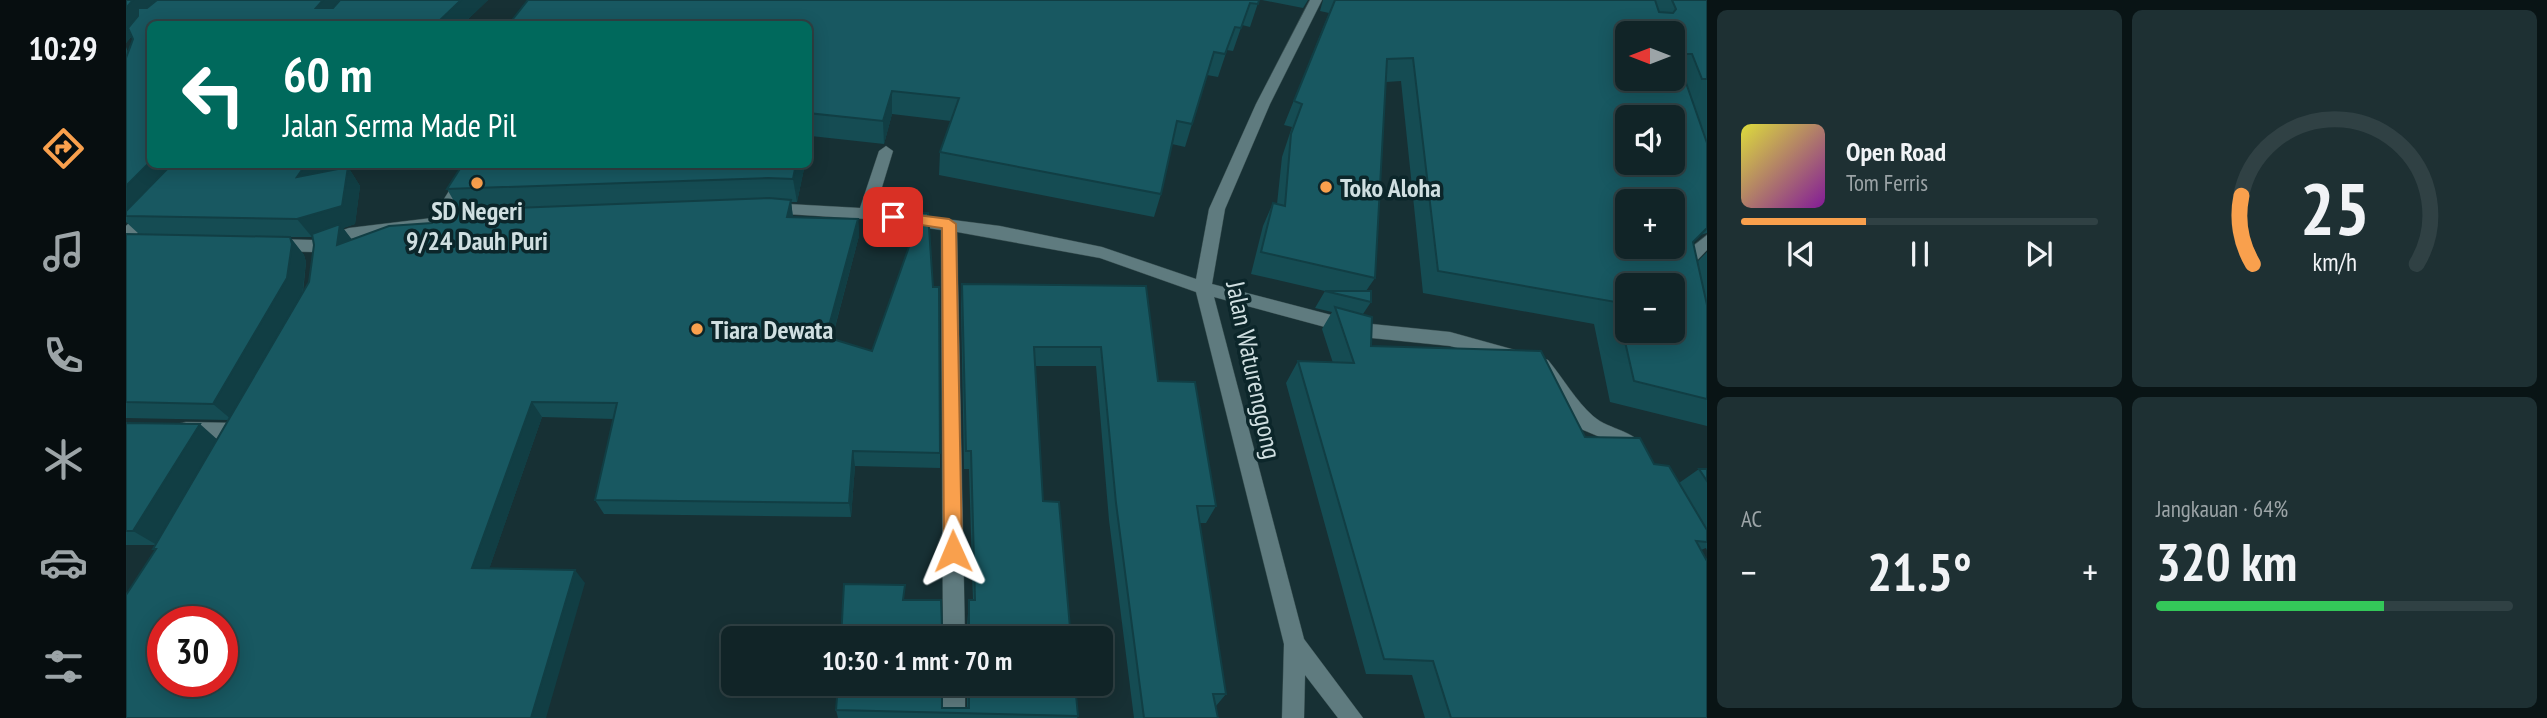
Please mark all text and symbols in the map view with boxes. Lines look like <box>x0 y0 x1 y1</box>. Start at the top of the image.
north arrow <box>1615 21 1685 91</box>
map controls <box>1615 21 1685 343</box>
text: 10:29 <box>28 27 98 69</box>
text: 60 m <box>283 42 372 106</box>
icon: left <box>168 49 259 140</box>
text: Jalan Serma Made Pil <box>283 104 517 146</box>
button: sound <box>1615 105 1685 175</box>
icon: directions <box>39 124 88 173</box>
text: Open Road <box>1846 135 1946 168</box>
text: 25 <box>2300 161 2369 255</box>
text: Tom Ferris <box>1846 168 1928 197</box>
place label: Toko Aloha <box>1340 171 1441 204</box>
marker: SD Negeri 9/24 Dauh Puri <box>469 175 485 191</box>
marker: Toko Aloha <box>1318 179 1334 195</box>
pin <box>863 187 923 247</box>
button: + <box>1615 189 1685 259</box>
place label: SD Negeri 9/24 Dauh Puri <box>406 194 548 257</box>
icon: arrive <box>874 198 912 236</box>
icon: music <box>39 227 88 276</box>
icon: previous <box>1782 235 1820 273</box>
icon: pause <box>1901 235 1939 273</box>
icon: next <box>2020 235 2058 273</box>
text: km/h <box>2312 246 2357 278</box>
button: − <box>1615 273 1685 343</box>
street label: Jalan Waturenggong <box>1219 277 1289 462</box>
place label: Tiara Dewata <box>711 313 833 346</box>
marker: Tiara Dewata <box>689 321 705 337</box>
icon: phone <box>39 331 88 380</box>
icon: climate <box>39 435 88 484</box>
text: Jangkauan · 64% <box>2156 494 2288 523</box>
text: AC <box>1741 504 1762 533</box>
position arrow <box>916 514 990 588</box>
text: 320 km <box>2156 528 2297 595</box>
icon: car <box>39 538 88 587</box>
text: 21.5° <box>1867 538 1972 605</box>
text: − <box>1741 547 1757 596</box>
text: + <box>2082 547 2098 596</box>
speed limit sign: 30 <box>147 606 238 697</box>
icon: filters <box>39 642 88 691</box>
text: 10:30 · 1 mnt · 70 m <box>822 644 1012 677</box>

